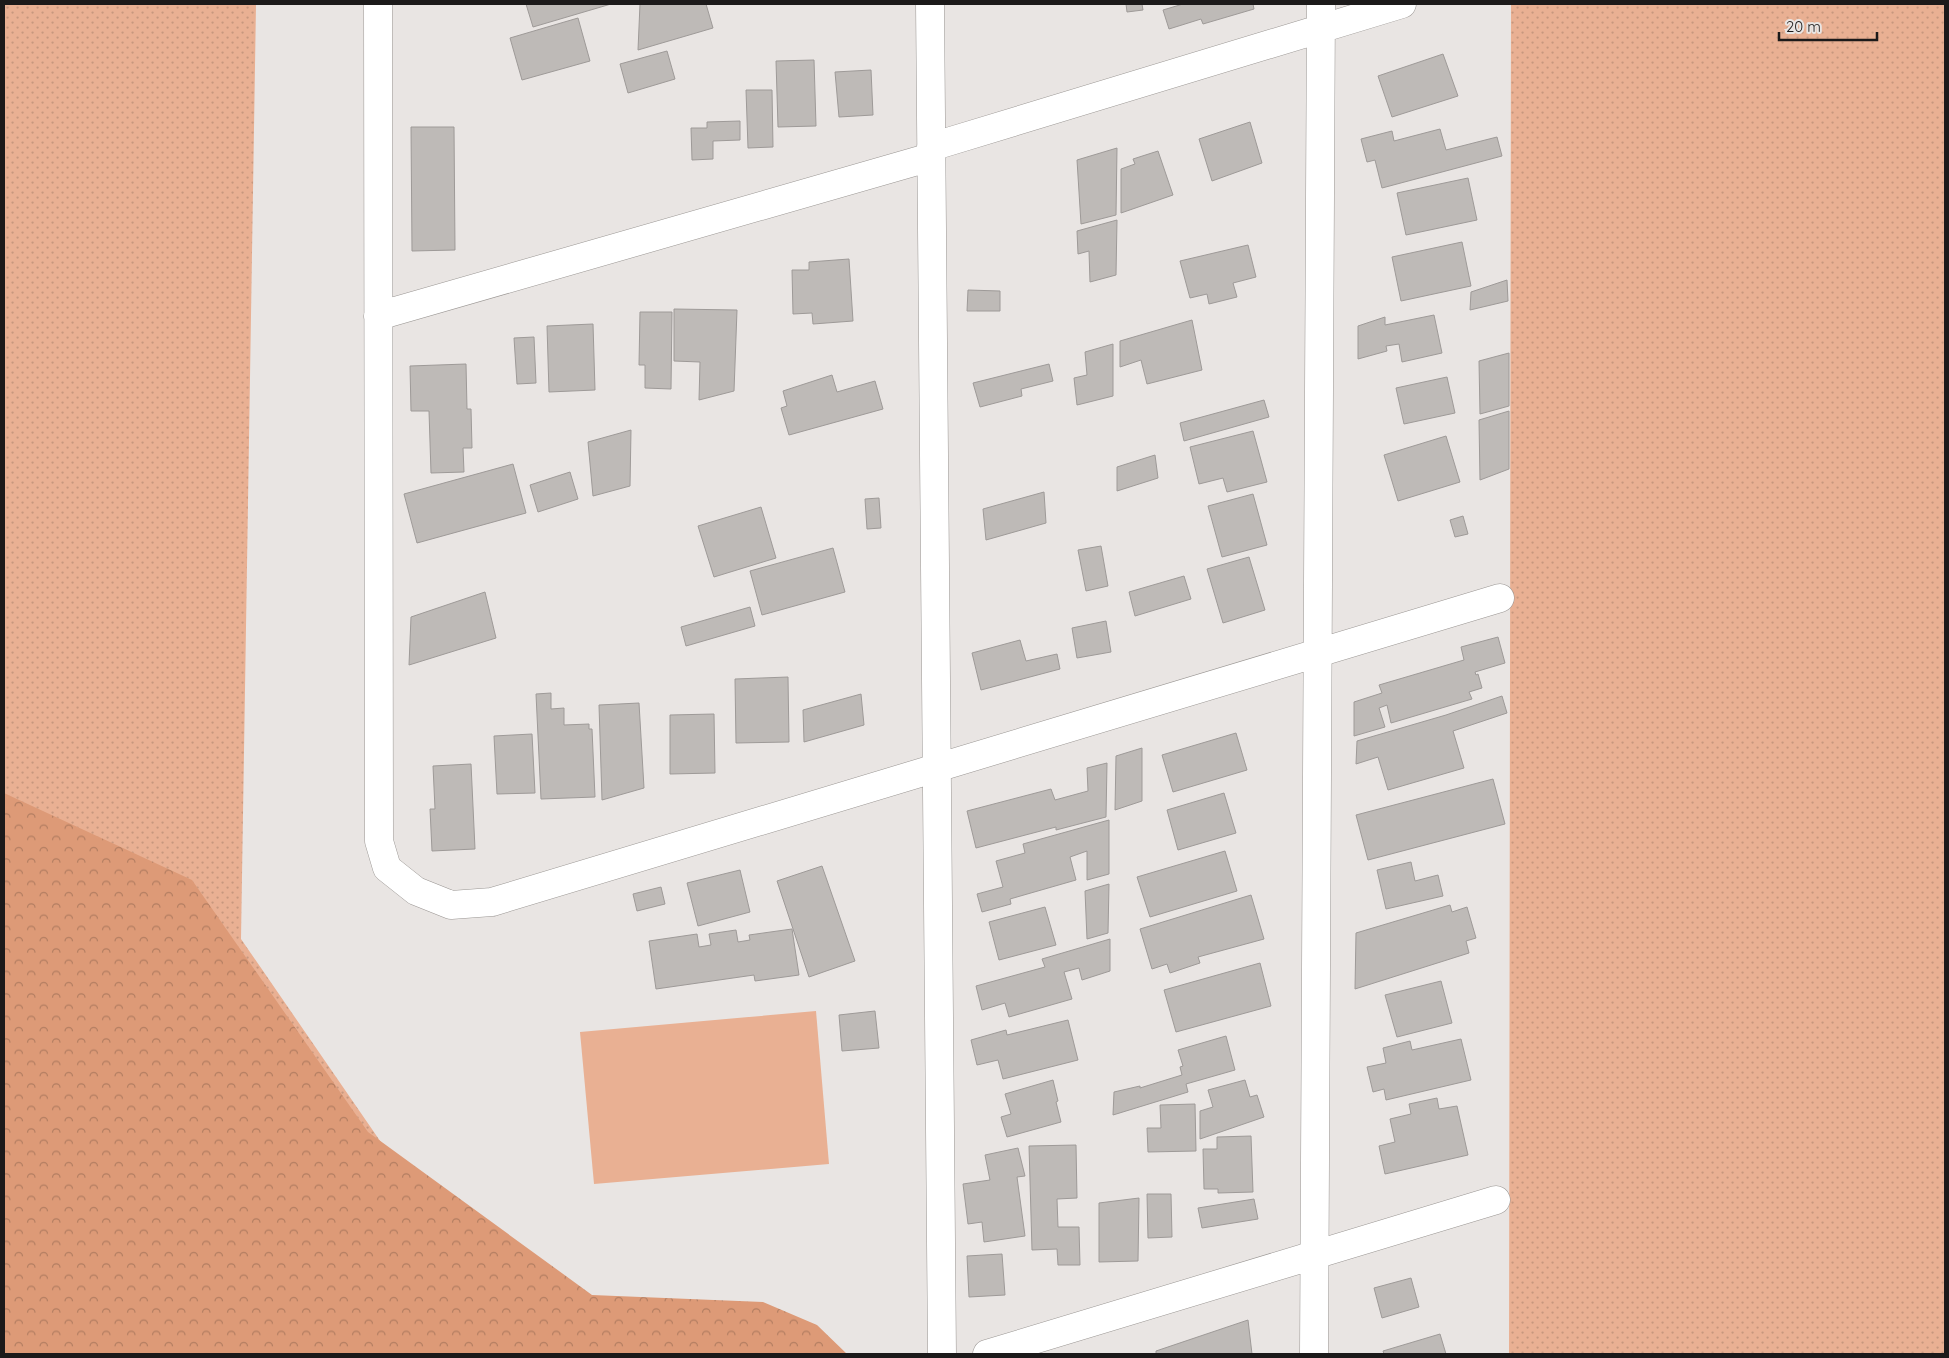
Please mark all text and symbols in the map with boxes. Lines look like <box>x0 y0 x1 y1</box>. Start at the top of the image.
scale bar <box>1779 10 1876 42</box>
text: 20 m <box>1786 17 1821 36</box>

